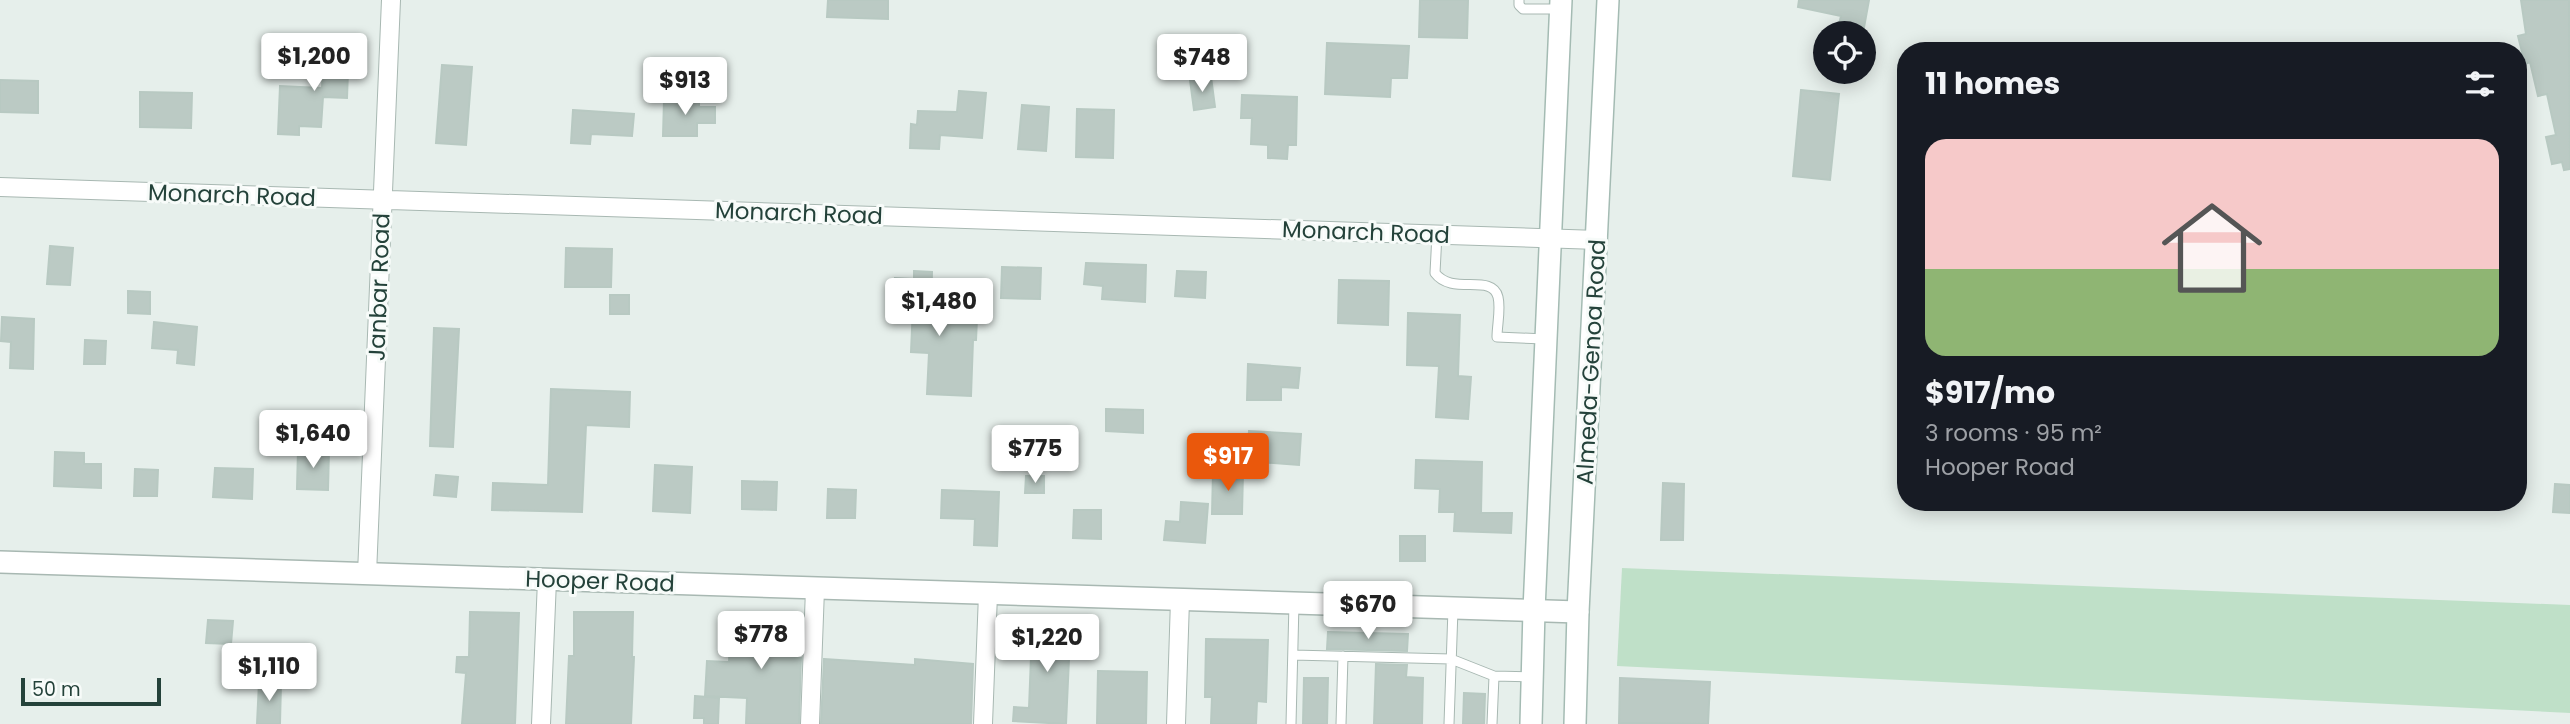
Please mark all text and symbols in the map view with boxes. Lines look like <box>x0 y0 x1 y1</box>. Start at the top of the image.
map controls <box>1813 21 1876 84</box>
button: locate <box>1813 21 1876 84</box>
pin: $1,200 <box>257 34 371 93</box>
pin: $748 <box>1161 34 1243 94</box>
text: $1,200 <box>277 40 351 72</box>
text: $748 <box>1173 41 1231 73</box>
pin: $913 <box>644 58 726 117</box>
text: 11 homes <box>1925 62 2060 105</box>
text: $913 <box>659 64 711 96</box>
icon: filters <box>2461 65 2499 103</box>
street label: Monarch Road <box>147 176 317 214</box>
icon: home <box>2149 185 2275 311</box>
street label: Monarch Road <box>714 194 884 232</box>
street label: Janbar Road <box>360 212 398 362</box>
street label: Monarch Road <box>1281 213 1451 251</box>
street label: Almeda-Genoa Road <box>1569 238 1613 486</box>
pin: $1,480 <box>882 278 996 338</box>
text: $1,480 <box>901 285 977 317</box>
text: $917/mo <box>1925 371 2055 414</box>
pin: $1,640 <box>256 410 370 470</box>
text: $1,640 <box>275 417 351 449</box>
text: 3 rooms · 95 m² <box>1925 417 2102 449</box>
pin: $775 <box>994 426 1076 485</box>
text: $775 <box>1008 432 1062 464</box>
pin: $917 <box>1187 434 1269 493</box>
text: $917 <box>1203 440 1253 472</box>
text: Hooper Road <box>1925 451 2075 483</box>
street label: Hooper Road <box>525 562 675 600</box>
pin: $670 <box>1327 582 1409 641</box>
text: $670 <box>1339 588 1397 620</box>
pin: $778 <box>720 612 802 671</box>
pin: $1,220 <box>990 614 1104 674</box>
text: $778 <box>734 618 788 650</box>
text: $1,220 <box>1011 621 1083 653</box>
pin: $1,110 <box>212 644 326 703</box>
text: $1,110 <box>238 650 300 682</box>
scale bar <box>21 675 161 707</box>
text: 50 m <box>32 676 81 703</box>

